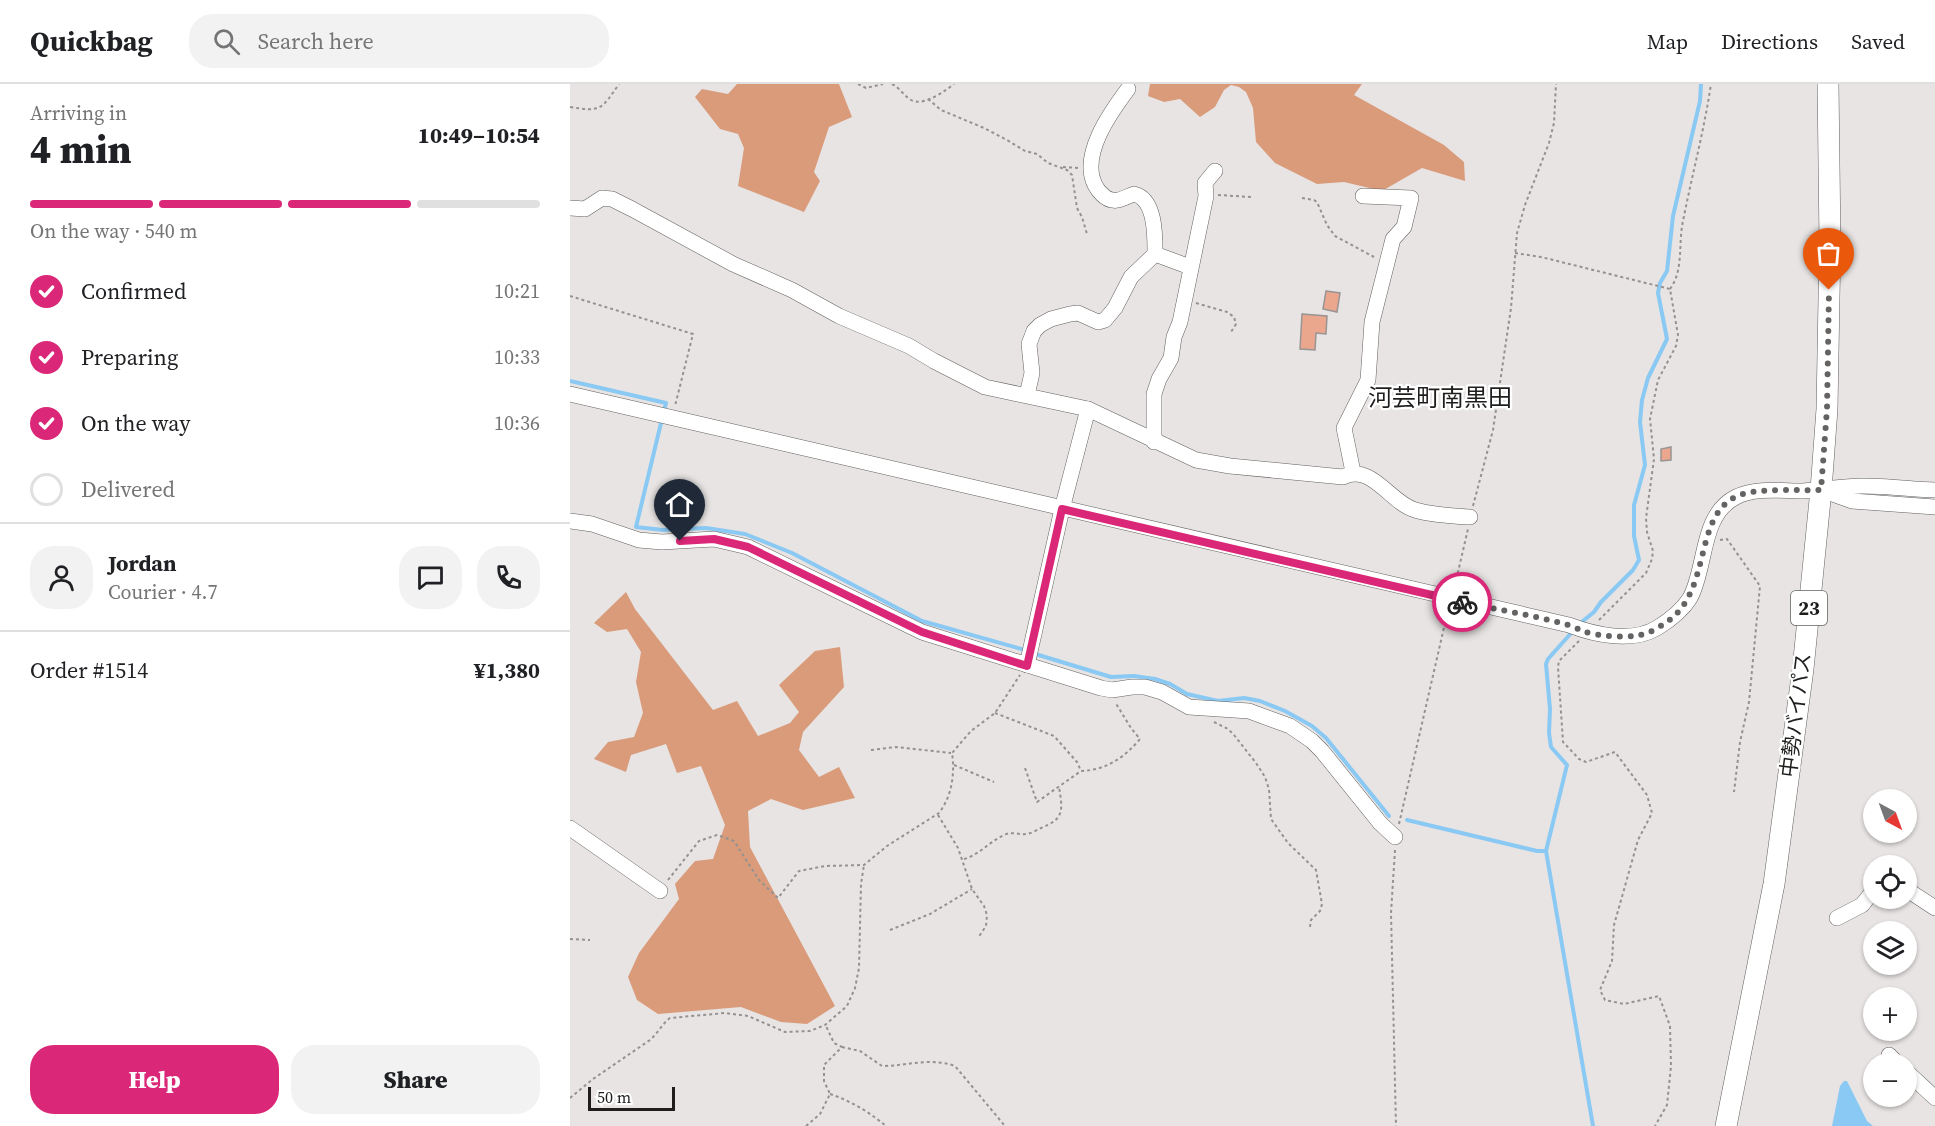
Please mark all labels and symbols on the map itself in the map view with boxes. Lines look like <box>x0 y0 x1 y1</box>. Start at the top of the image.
pin <box>1803 228 1854 290</box>
district label: 河芸町南黒田 <box>1368 381 1512 414</box>
pin <box>654 479 705 541</box>
courier <box>1432 572 1492 632</box>
road number: 23 <box>1791 591 1827 625</box>
street label: 中勢バイパス <box>1773 651 1818 779</box>
north arrow <box>1863 789 1917 843</box>
scale bar <box>588 1084 675 1112</box>

